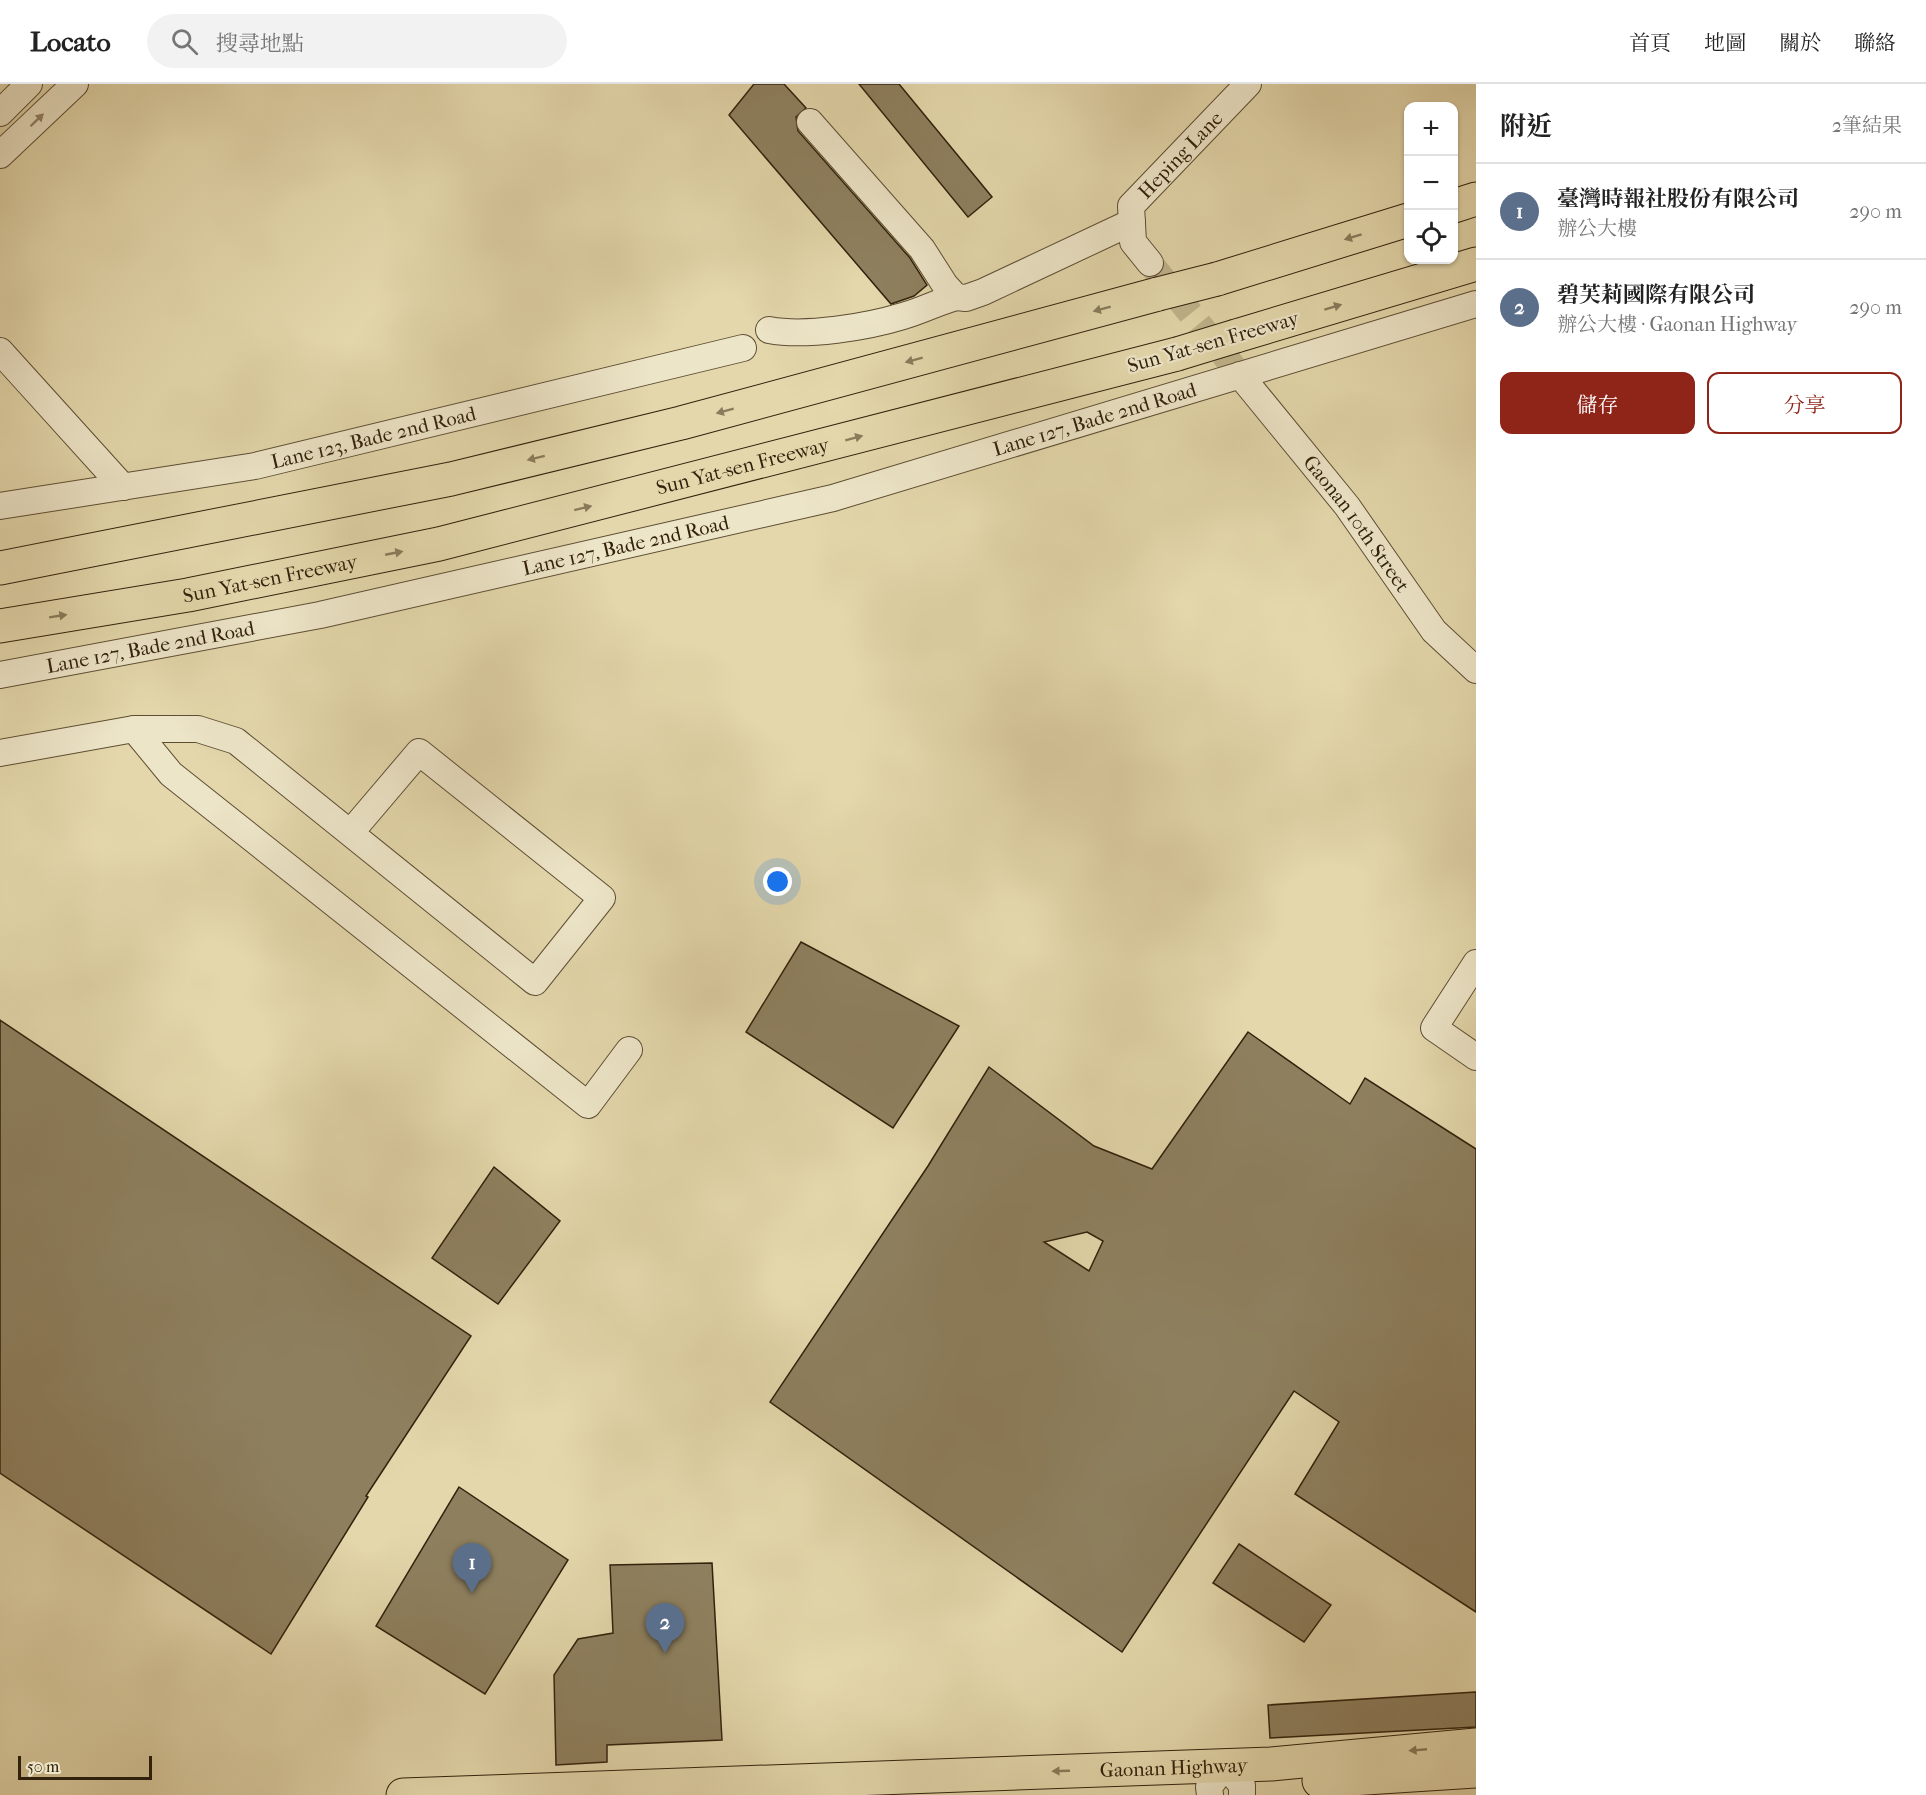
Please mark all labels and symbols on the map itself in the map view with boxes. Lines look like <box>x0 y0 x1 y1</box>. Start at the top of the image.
street label: Heping Lane <box>1133 107 1227 203</box>
one-way arrow <box>30 113 44 127</box>
one-way arrow <box>1344 233 1362 242</box>
one-way arrow <box>1324 302 1342 311</box>
one-way arrow <box>1093 305 1111 315</box>
street label: Sun Yat-sen Freeway <box>1125 306 1303 377</box>
one-way arrow <box>904 356 922 365</box>
street label: Lane 127, Bade 2nd Road <box>990 377 1200 461</box>
street label: Lane 123, Bade 2nd Road <box>269 401 479 473</box>
one-way arrow <box>716 406 734 416</box>
street label: Sun Yat-sen Freeway <box>654 432 832 499</box>
one-way arrow <box>845 433 863 443</box>
street label: Gaonan 10th Street <box>1299 451 1415 596</box>
one-way arrow <box>527 454 545 464</box>
one-way arrow <box>574 503 593 513</box>
street label: Lane 127, Bade 2nd Road <box>520 510 732 580</box>
one-way arrow <box>385 548 403 558</box>
street label: Sun Yat-sen Freeway <box>181 549 360 607</box>
one-way arrow <box>48 611 67 620</box>
street label: Lane 127, Bade 2nd Road <box>44 616 257 678</box>
your location <box>763 867 792 896</box>
pin: 1 <box>452 1544 492 1593</box>
pin: 2 <box>646 1604 684 1653</box>
one-way arrow <box>1408 1745 1427 1755</box>
scale bar <box>18 1753 152 1780</box>
street label: Gaonan Highway <box>1099 1753 1249 1782</box>
one-way arrow <box>1052 1766 1071 1776</box>

